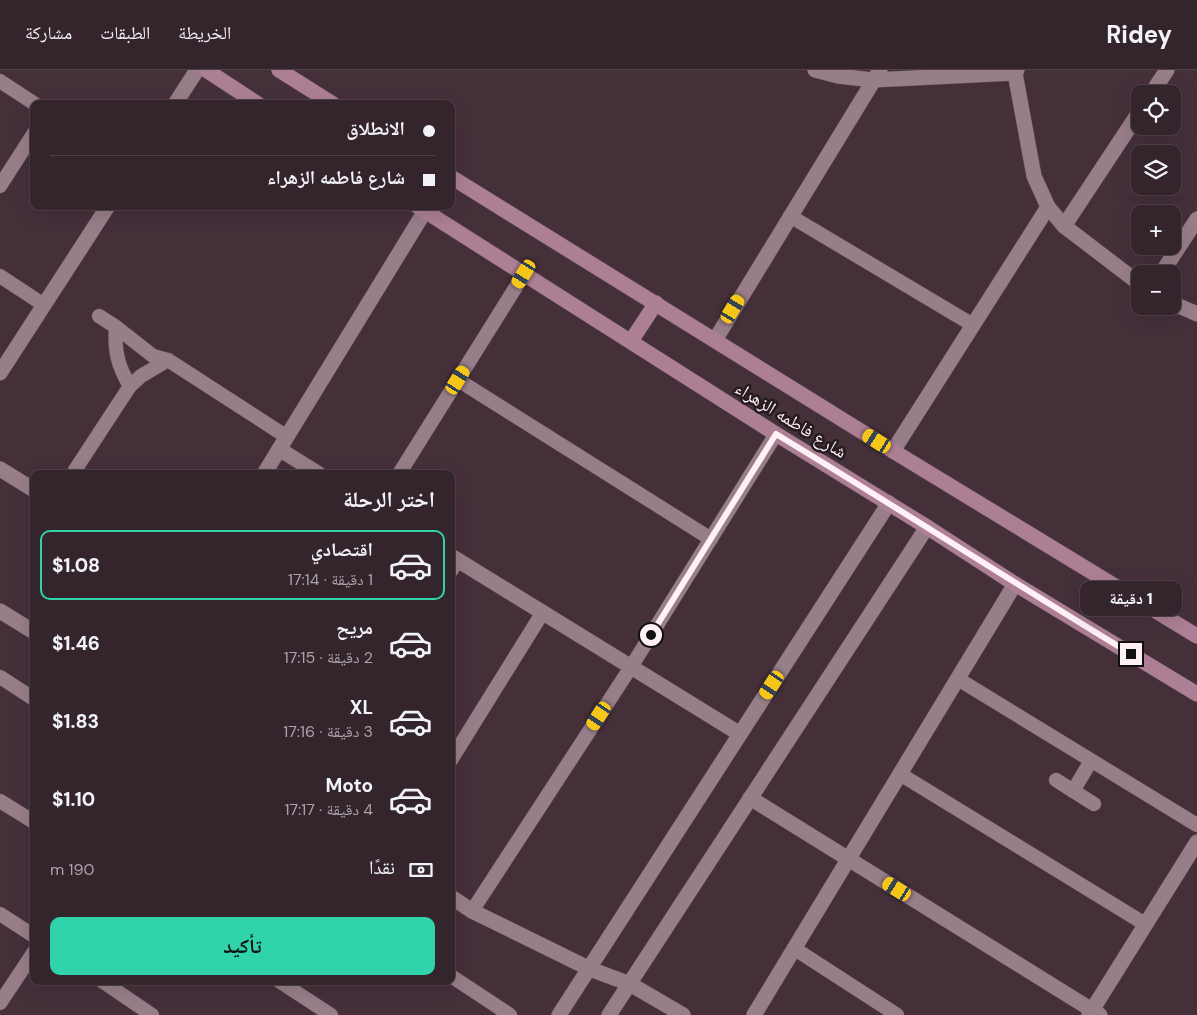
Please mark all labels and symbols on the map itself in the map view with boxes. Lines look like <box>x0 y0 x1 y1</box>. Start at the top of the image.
car <box>509 257 538 291</box>
car <box>718 292 747 326</box>
car <box>443 363 472 397</box>
street label: شارع فاطمه الزهراء <box>731 376 851 464</box>
car <box>860 427 893 455</box>
callout: 1 دقيقة <box>1080 582 1182 616</box>
route start <box>640 624 662 646</box>
route end <box>1120 643 1142 665</box>
car <box>757 668 786 702</box>
car <box>584 699 613 733</box>
car <box>880 875 913 903</box>

